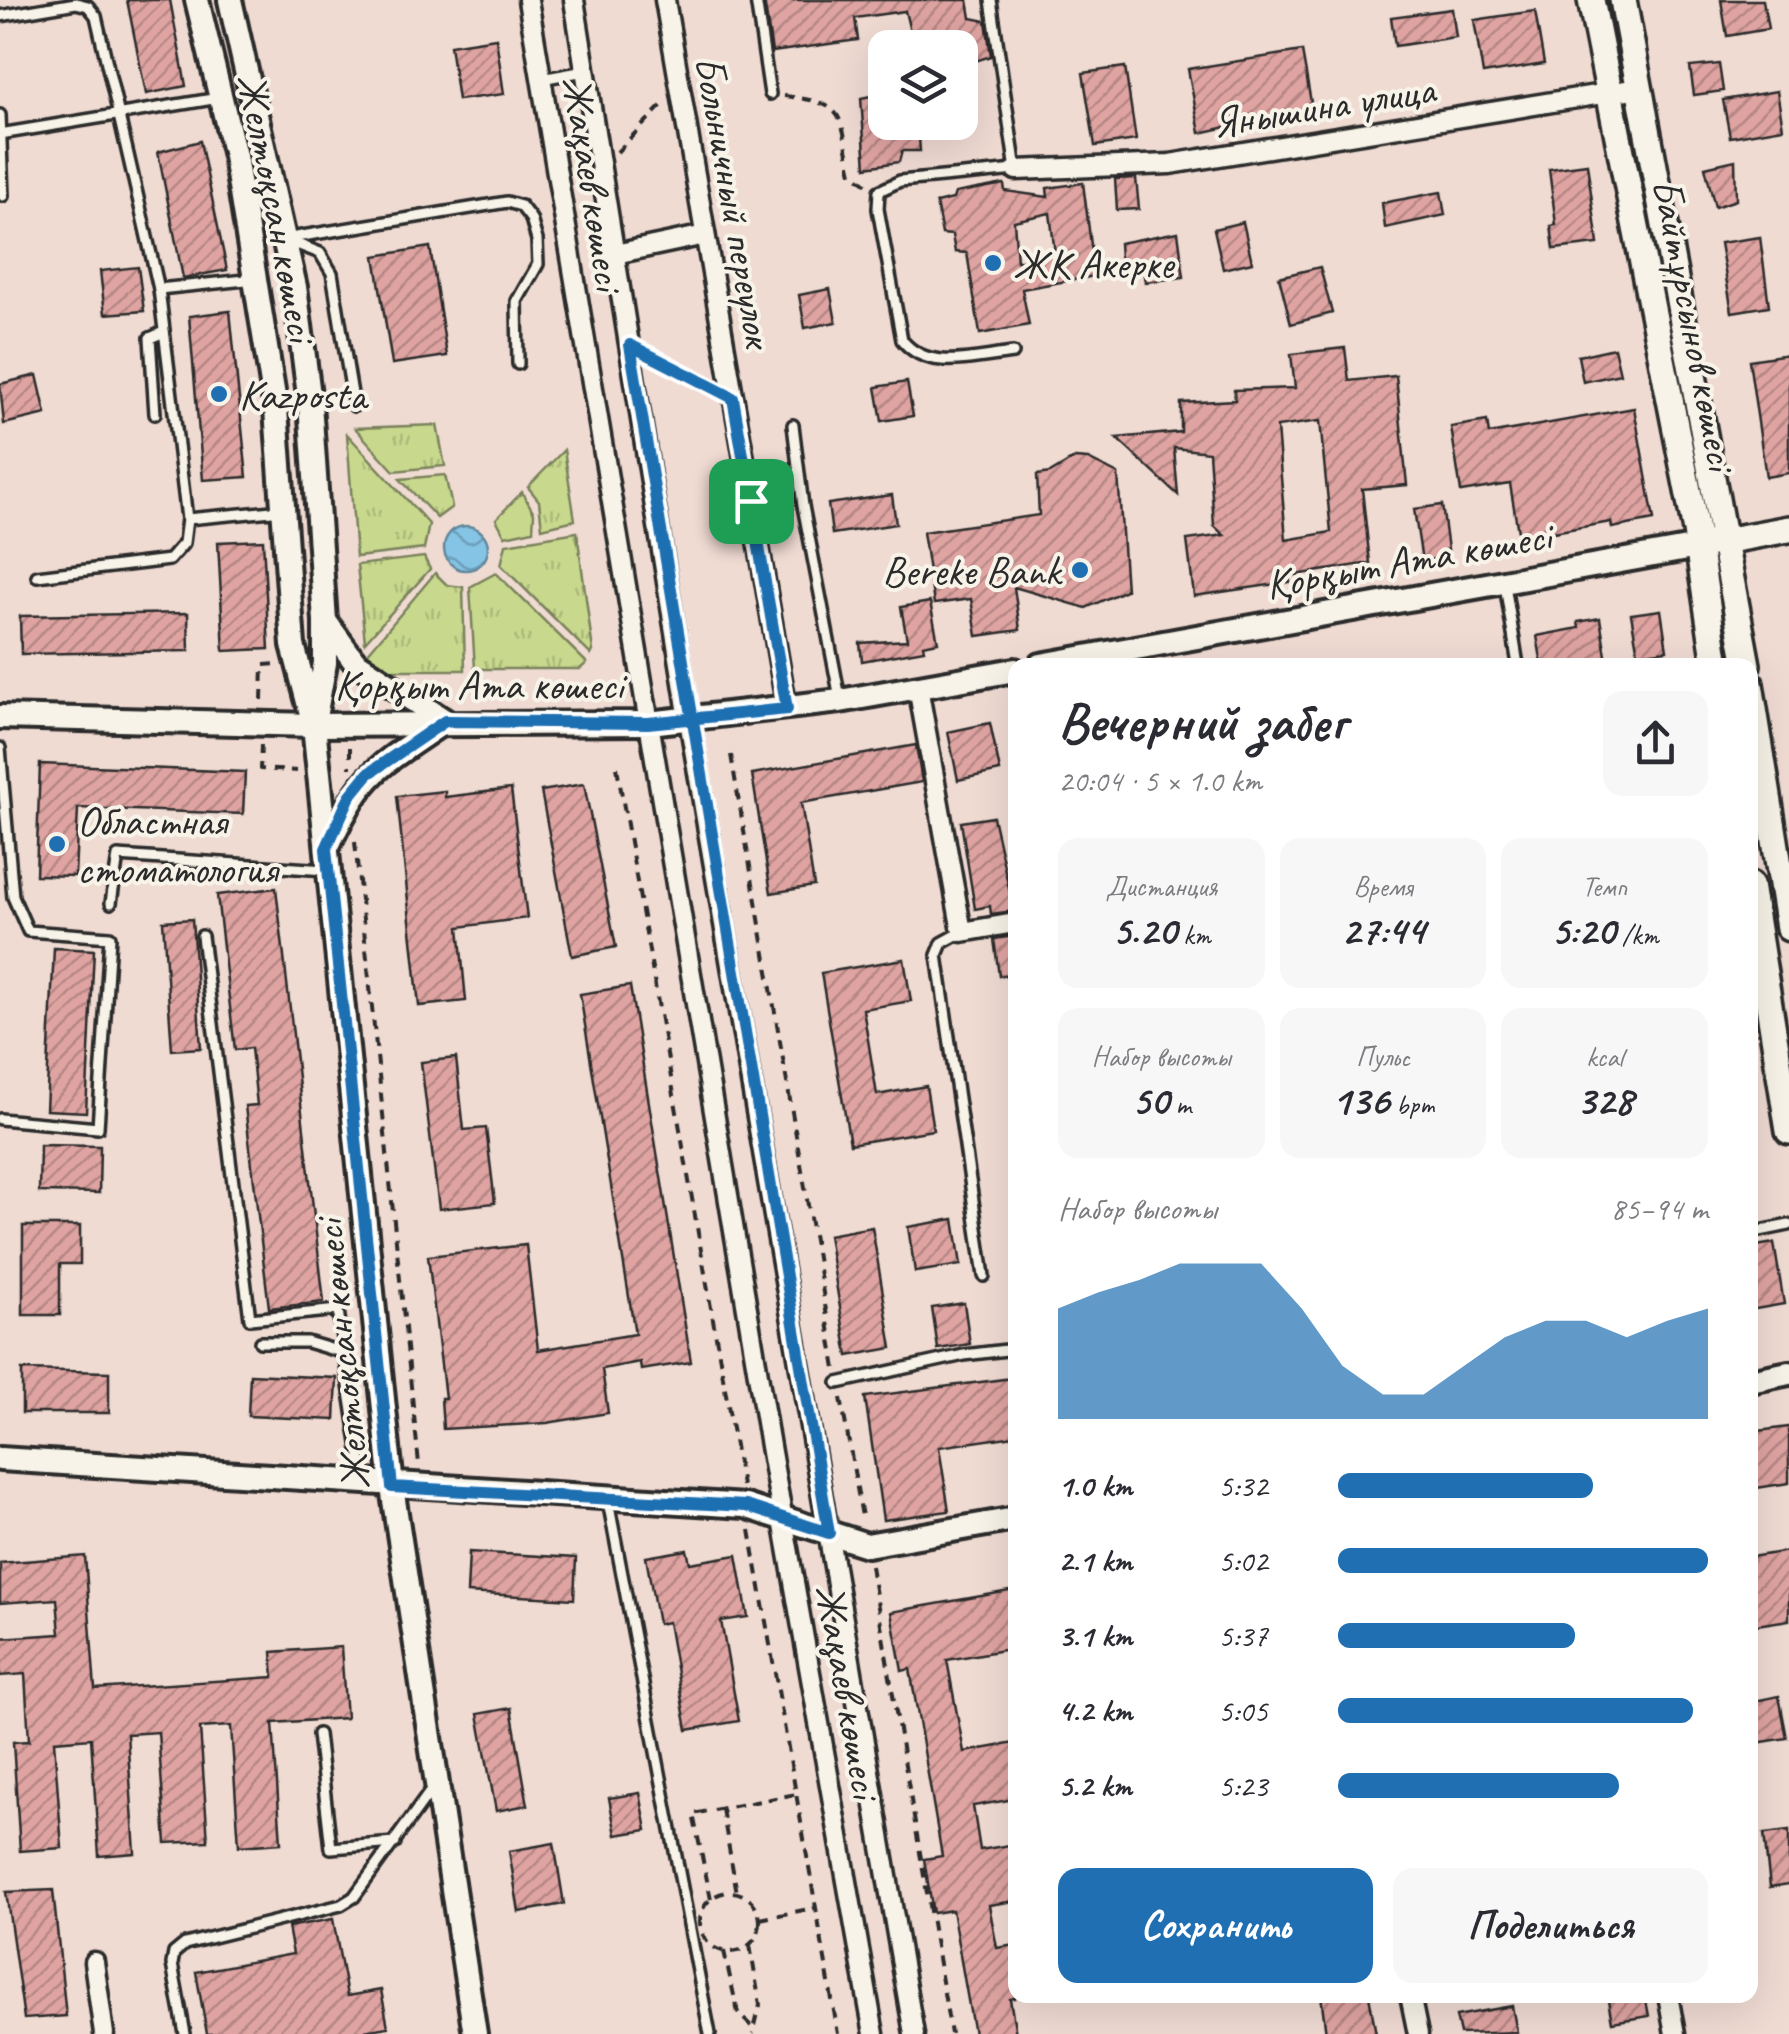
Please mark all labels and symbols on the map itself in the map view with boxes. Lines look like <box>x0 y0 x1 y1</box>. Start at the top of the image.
street label: Больничный переулок <box>682 52 786 354</box>
street label: Янышина улица <box>1208 62 1441 150</box>
street label: Желтоқсан көшесі <box>225 69 329 351</box>
street label: Жақаев көшесі <box>549 73 636 299</box>
street label: Байтұрсынов көшесі <box>1639 174 1749 480</box>
place label: ЖК Акерке <box>1013 238 1176 291</box>
marker: ЖК Акерке <box>982 252 1004 274</box>
place label: Kazposta <box>239 369 370 422</box>
marker: Kazposta <box>208 383 230 405</box>
pin <box>709 459 794 544</box>
street label: Қорқыт Ата көшесі <box>1262 508 1560 612</box>
place label: Bereke Bank <box>882 545 1064 598</box>
marker: Bereke Bank <box>1069 559 1091 581</box>
street label: Қорқыт Ата көшесі <box>335 659 628 712</box>
place label: Областная стоматология <box>77 795 280 896</box>
marker: Областная стоматология <box>46 833 68 855</box>
street label: Желтоқсан көшесі <box>301 1212 383 1493</box>
street label: Жақаев көшесі <box>803 1580 893 1807</box>

